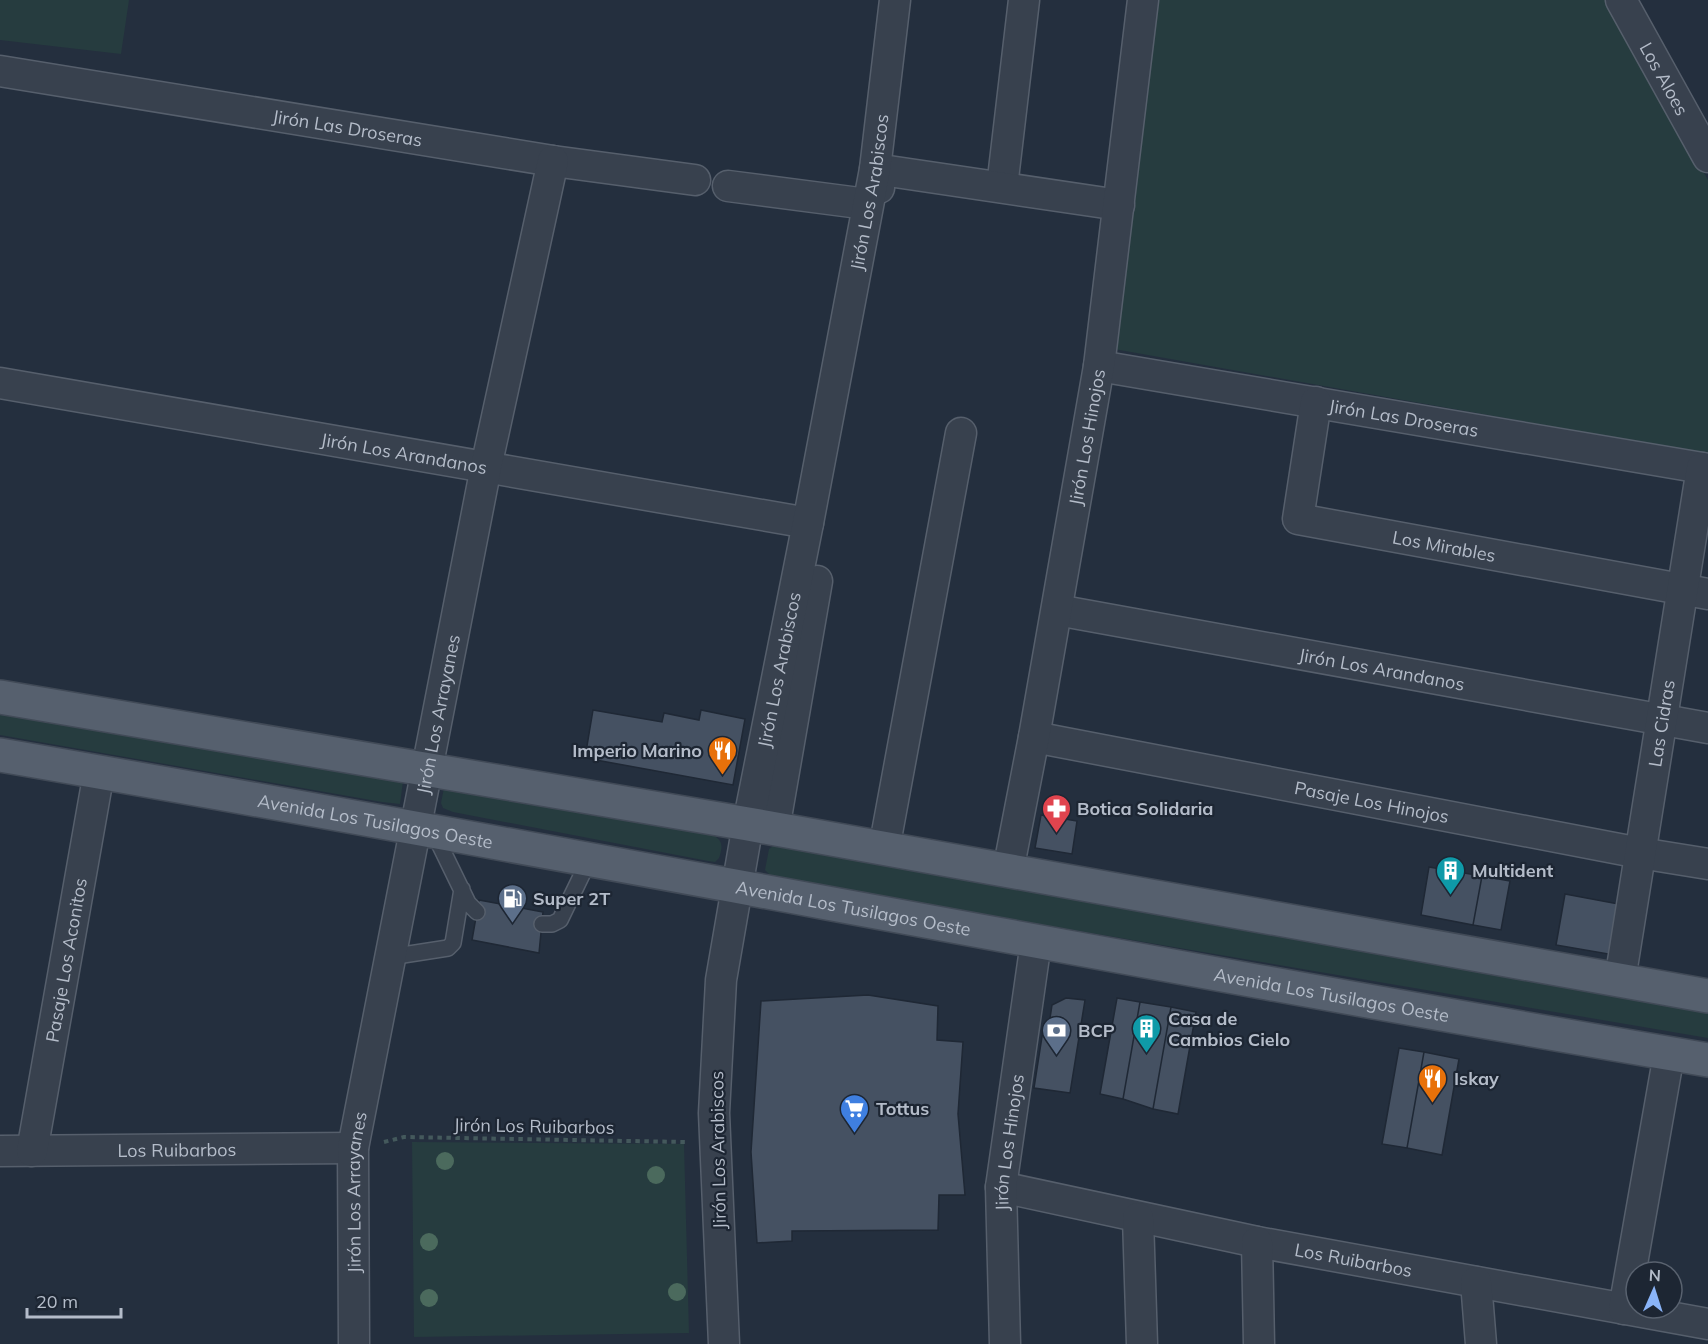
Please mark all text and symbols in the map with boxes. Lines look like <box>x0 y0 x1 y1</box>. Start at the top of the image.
street label: Los Aloes <box>1635 38 1694 119</box>
street label: Jirón Las Droseras <box>271 104 424 151</box>
street label: Jirón Los Arabiscos <box>845 113 893 272</box>
street label: Jirón Los Hinojos <box>1063 367 1110 507</box>
street label: Jirón Las Droseras <box>1327 394 1480 442</box>
street label: Jirón Los Arandanos <box>319 427 489 479</box>
street label: Los Mirables <box>1391 525 1498 566</box>
street label: Jirón Los Arabiscos <box>752 590 806 750</box>
street label: Jirón Los Arrayanes <box>411 632 465 796</box>
street label: Jirón Los Arandanos <box>1297 643 1467 695</box>
street label: Las Cidras <box>1643 678 1679 768</box>
restaurant icon: Imperio Marino <box>707 734 739 776</box>
place label: Imperio Marino <box>572 739 702 762</box>
street label: Pasaje Los Hinojos <box>1293 776 1451 828</box>
street label: Avenida Los Tusilagos Oeste <box>256 788 495 853</box>
pharmacy icon: Botica Solidaria <box>1040 792 1072 834</box>
place label: Botica Solidaria <box>1077 797 1214 820</box>
building icon: Multident <box>1435 854 1467 896</box>
place label: Multident <box>1472 859 1553 882</box>
street label: Avenida Los Tusilagos Oeste <box>734 875 973 941</box>
street label: Pasaje Los Aconitos <box>40 876 92 1044</box>
fuel station icon: Super 2T <box>496 882 528 924</box>
place label: Super 2T <box>533 887 610 910</box>
street label: Avenida Los Tusilagos Oeste <box>1212 962 1451 1027</box>
place label: Casa de Cambios Cielo <box>1168 1007 1290 1051</box>
building icon: Casa de Cambios Cielo <box>1131 1012 1163 1054</box>
bank icon: BCP <box>1041 1014 1073 1056</box>
place label: BCP <box>1078 1019 1115 1042</box>
restaurant icon: Iskay <box>1417 1062 1449 1104</box>
place label: Iskay <box>1454 1067 1499 1090</box>
street label: Jirón Los Arabiscos <box>705 1071 731 1229</box>
street label: Jirón Los Hinojos <box>989 1072 1029 1211</box>
supermarket icon: Tottus <box>839 1092 871 1134</box>
place label: Tottus <box>876 1097 929 1120</box>
street label: Jirón Los Arrayanes <box>341 1109 371 1273</box>
street label: Jirón Los Ruibarbos <box>453 1113 615 1139</box>
street label: Los Ruibarbos <box>117 1137 237 1162</box>
street label: Los Ruibarbos <box>1293 1238 1414 1282</box>
north arrow <box>1624 1260 1684 1320</box>
text: N <box>1648 1265 1661 1285</box>
scale bar <box>27 1281 122 1319</box>
text: 20 m <box>36 1290 78 1313</box>

